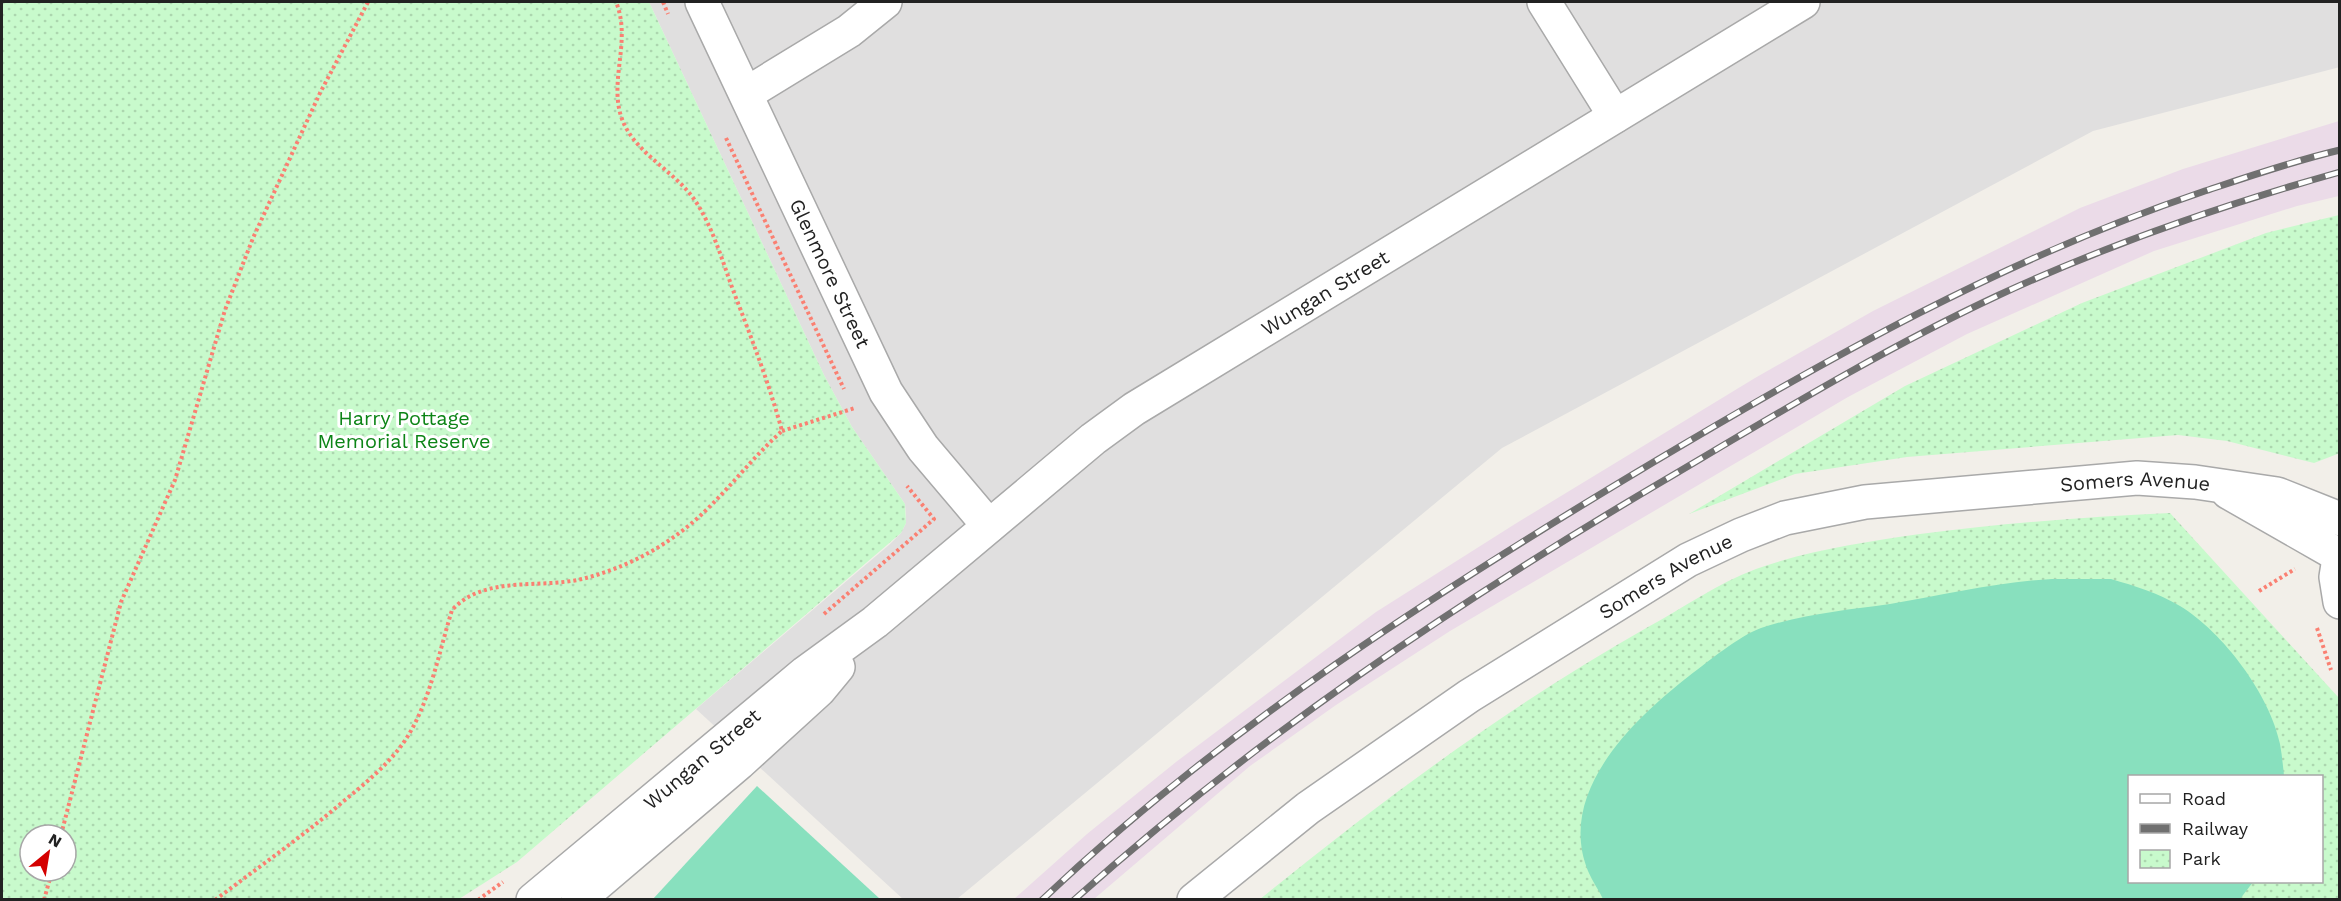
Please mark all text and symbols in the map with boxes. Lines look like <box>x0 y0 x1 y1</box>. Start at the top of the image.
street label: Glenmore Street <box>785 195 876 352</box>
street label: Wungan Street <box>1257 244 1394 341</box>
park label: Harry Pottage Memorial Reserve <box>317 406 491 453</box>
street label: Somers Avenue <box>2059 466 2212 497</box>
street label: Somers Avenue <box>1594 529 1736 624</box>
street label: Wungan Street <box>639 703 766 815</box>
legend <box>2128 775 2323 883</box>
text: Road <box>2182 788 2226 809</box>
text: Railway <box>2182 818 2249 839</box>
north arrow <box>18 823 78 883</box>
text: N <box>45 829 65 852</box>
text: Park <box>2182 848 2221 869</box>

